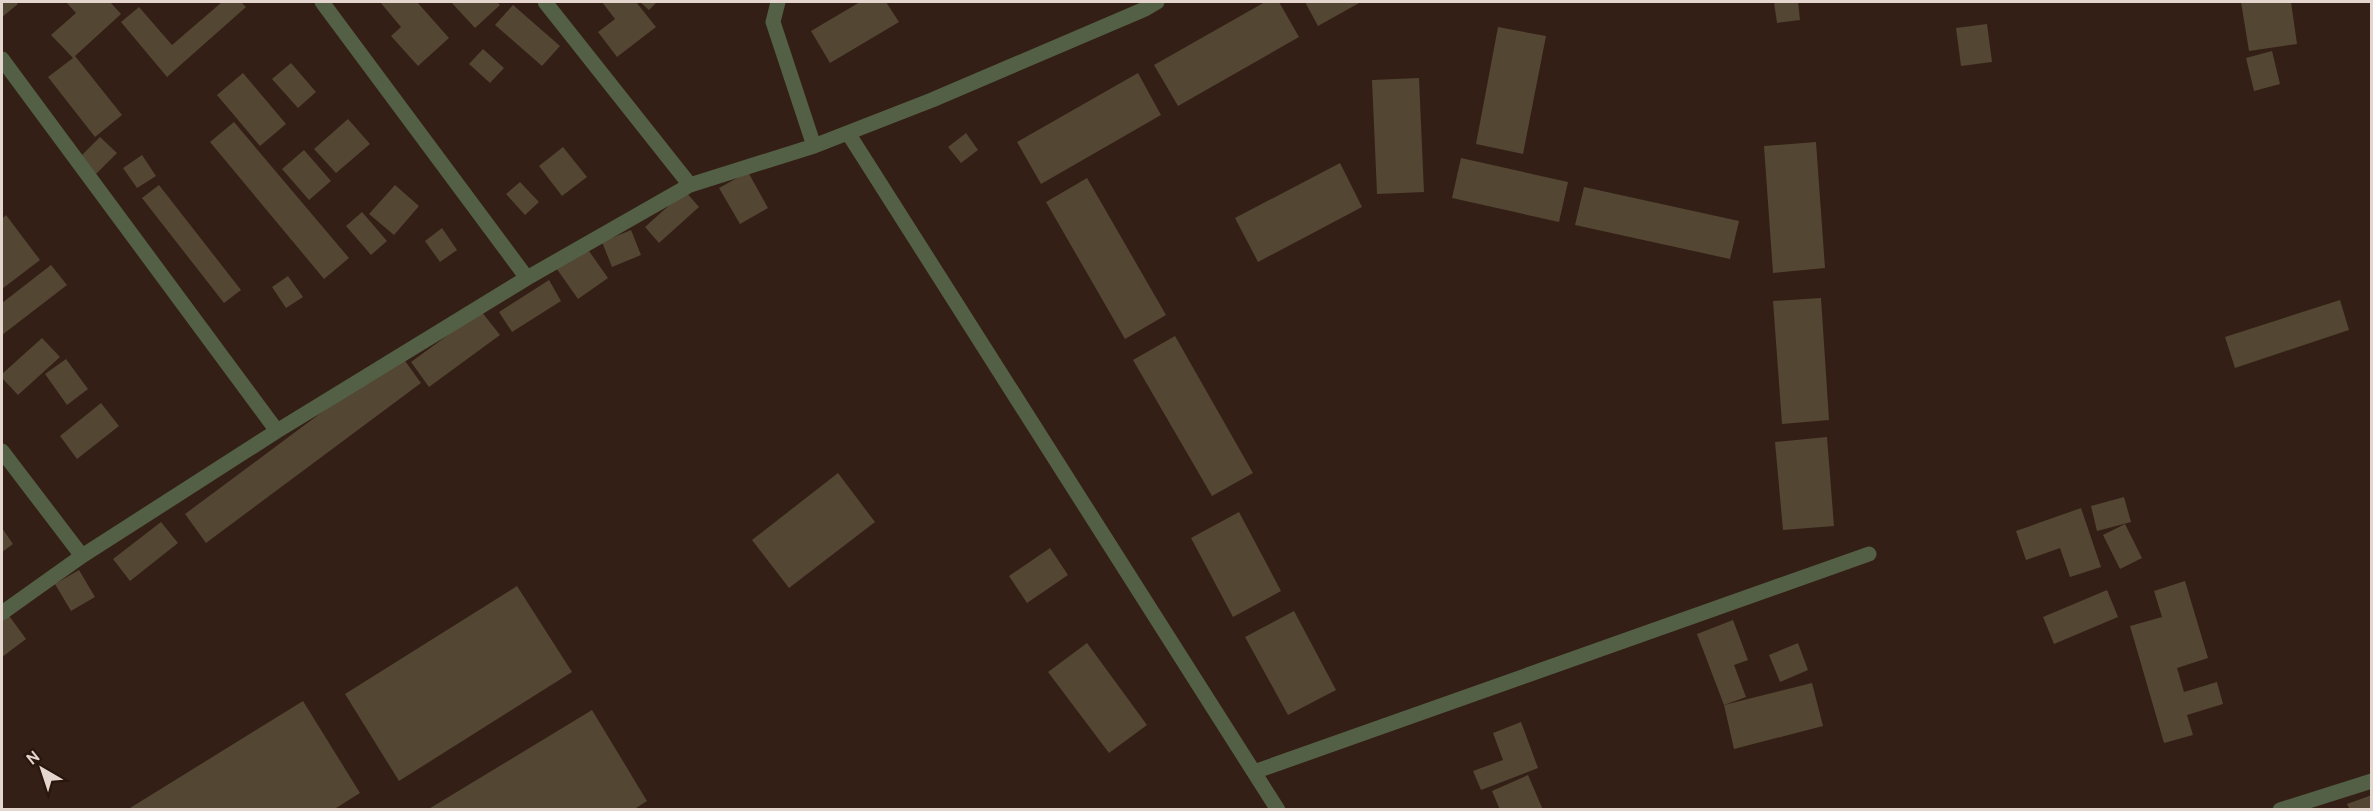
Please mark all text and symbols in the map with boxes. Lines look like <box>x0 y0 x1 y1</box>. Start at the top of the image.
north arrow <box>12 739 72 799</box>
text: N <box>23 747 43 769</box>

